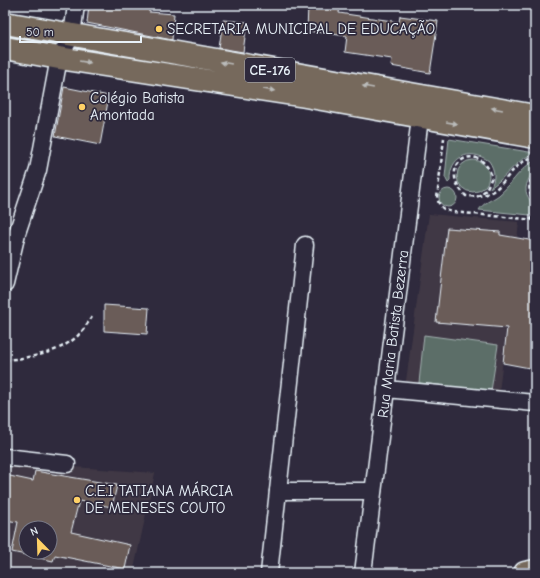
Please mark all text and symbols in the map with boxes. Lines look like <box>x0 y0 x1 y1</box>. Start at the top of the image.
scale bar <box>20 18 141 44</box>
place label: SECRETARIA MUNICIPAL DE EDUCAÇÃO <box>167 20 435 38</box>
marker: SECRETARIA MUNICIPAL DE EDUCAÇÃO <box>154 24 164 34</box>
text: 50 m <box>26 25 54 39</box>
road number: CE-176 <box>245 58 295 82</box>
one-way arrow <box>79 59 91 65</box>
one-way arrow <box>220 60 233 66</box>
one-way arrow <box>362 84 375 90</box>
one-way arrow <box>262 87 275 93</box>
place label: Colégio Batista Amontada <box>90 89 185 124</box>
marker: Colégio Batista Amontada <box>77 102 87 112</box>
one-way arrow <box>490 106 503 112</box>
one-way arrow <box>446 120 458 126</box>
street label: Rua Maria Batista Bezerra <box>373 249 412 419</box>
place label: C.E.I TATIANA MÁRCIA DE MENESES COUTO <box>85 481 233 517</box>
marker: C.E.I TATIANA MÁRCIA DE MENESES COUTO <box>72 495 82 505</box>
north arrow <box>18 520 58 560</box>
text: N <box>28 524 40 539</box>

